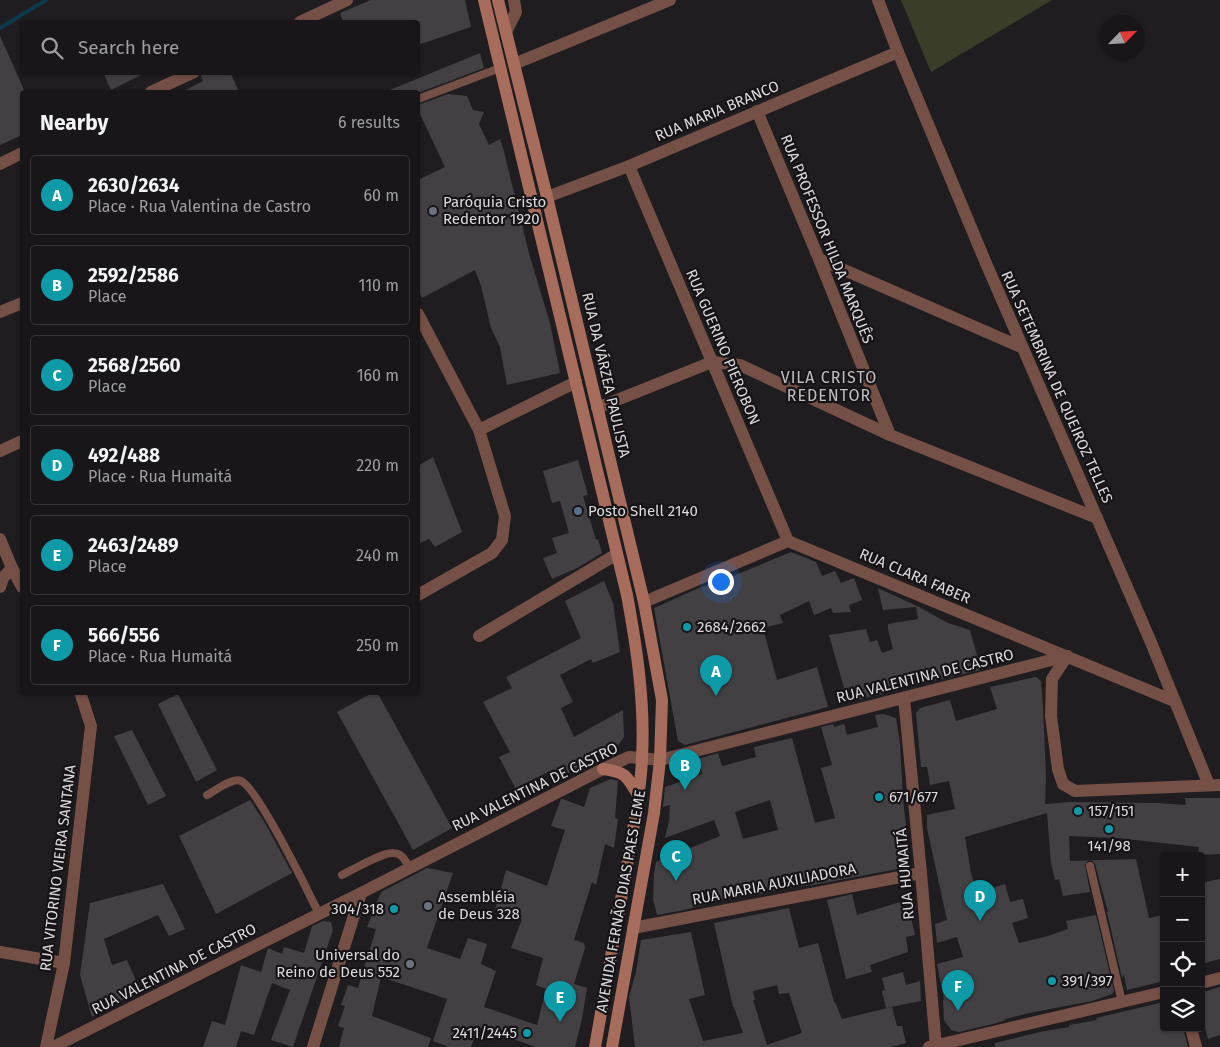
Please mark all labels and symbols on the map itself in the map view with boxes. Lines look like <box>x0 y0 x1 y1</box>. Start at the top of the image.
north arrow <box>1100 15 1145 60</box>
street label: RUA MARIA BRANCO <box>652 77 782 145</box>
street label: RUA PROFESSOR HILDA MARQUÊS <box>777 132 877 346</box>
place label: Paróquia Cristo Redentor 1920 <box>443 193 546 228</box>
marker: Paróquia Cristo Redentor 1920 <box>427 205 439 217</box>
street label: RUA GUERINO PIEROBON <box>682 267 764 427</box>
street label: RUA SETEMBRINA DE QUEIROZ TELLES <box>997 268 1117 506</box>
street label: RUA DA VÁRZEA PAULISTA <box>578 291 634 460</box>
district label: VILA CRISTO REDENTOR <box>781 368 877 405</box>
place label: Posto Shell 2140 <box>588 502 698 520</box>
marker: Posto Shell 2140 <box>572 505 584 517</box>
street label: RUA CLARA FABER <box>857 544 973 608</box>
your location <box>708 569 734 595</box>
place label: 2684/2662 <box>697 618 766 636</box>
marker: 2684/2662 <box>681 621 693 633</box>
street label: RUA VALENTINA DE CASTRO <box>834 645 1016 707</box>
pin: A <box>700 655 732 696</box>
street label: RUA VALENTINA DE CASTRO <box>449 739 621 835</box>
pin: B <box>669 749 701 790</box>
street label: RUA VITORINO VIEIRA SANTANA <box>36 763 80 972</box>
street label: AVENIDA FERNÃO DIAS PAES LEME <box>593 788 649 1014</box>
place label: 671/677 <box>889 788 938 806</box>
marker: 671/677 <box>873 791 885 803</box>
place label: 157/151 <box>1088 802 1134 820</box>
marker: 157/151 <box>1072 805 1084 817</box>
marker: 141/98 <box>1103 823 1115 835</box>
street label: RUA HUMAITÁ <box>892 827 918 920</box>
place label: 141/98 <box>1087 837 1131 855</box>
pin: C <box>660 840 692 881</box>
street label: RUA MARIA AUXILIADORA <box>690 859 858 909</box>
pin: D <box>964 880 996 921</box>
place label: Assembléia de Deus 328 <box>438 888 520 923</box>
place label: 304/318 <box>331 900 384 918</box>
marker: Assembléia de Deus 328 <box>422 900 434 912</box>
marker: 304/318 <box>388 903 400 915</box>
street label: RUA VALENTINA DE CASTRO <box>89 920 259 1018</box>
place label: Universal do Reino de Deus 552 <box>276 946 400 981</box>
marker: Universal do Reino de Deus 552 <box>404 958 416 970</box>
pin: F <box>942 970 974 1011</box>
place label: 391/397 <box>1062 972 1113 990</box>
marker: 391/397 <box>1046 975 1058 987</box>
pin: E <box>544 981 576 1022</box>
place label: 2411/2445 <box>453 1024 517 1042</box>
marker: 2411/2445 <box>521 1027 533 1039</box>

